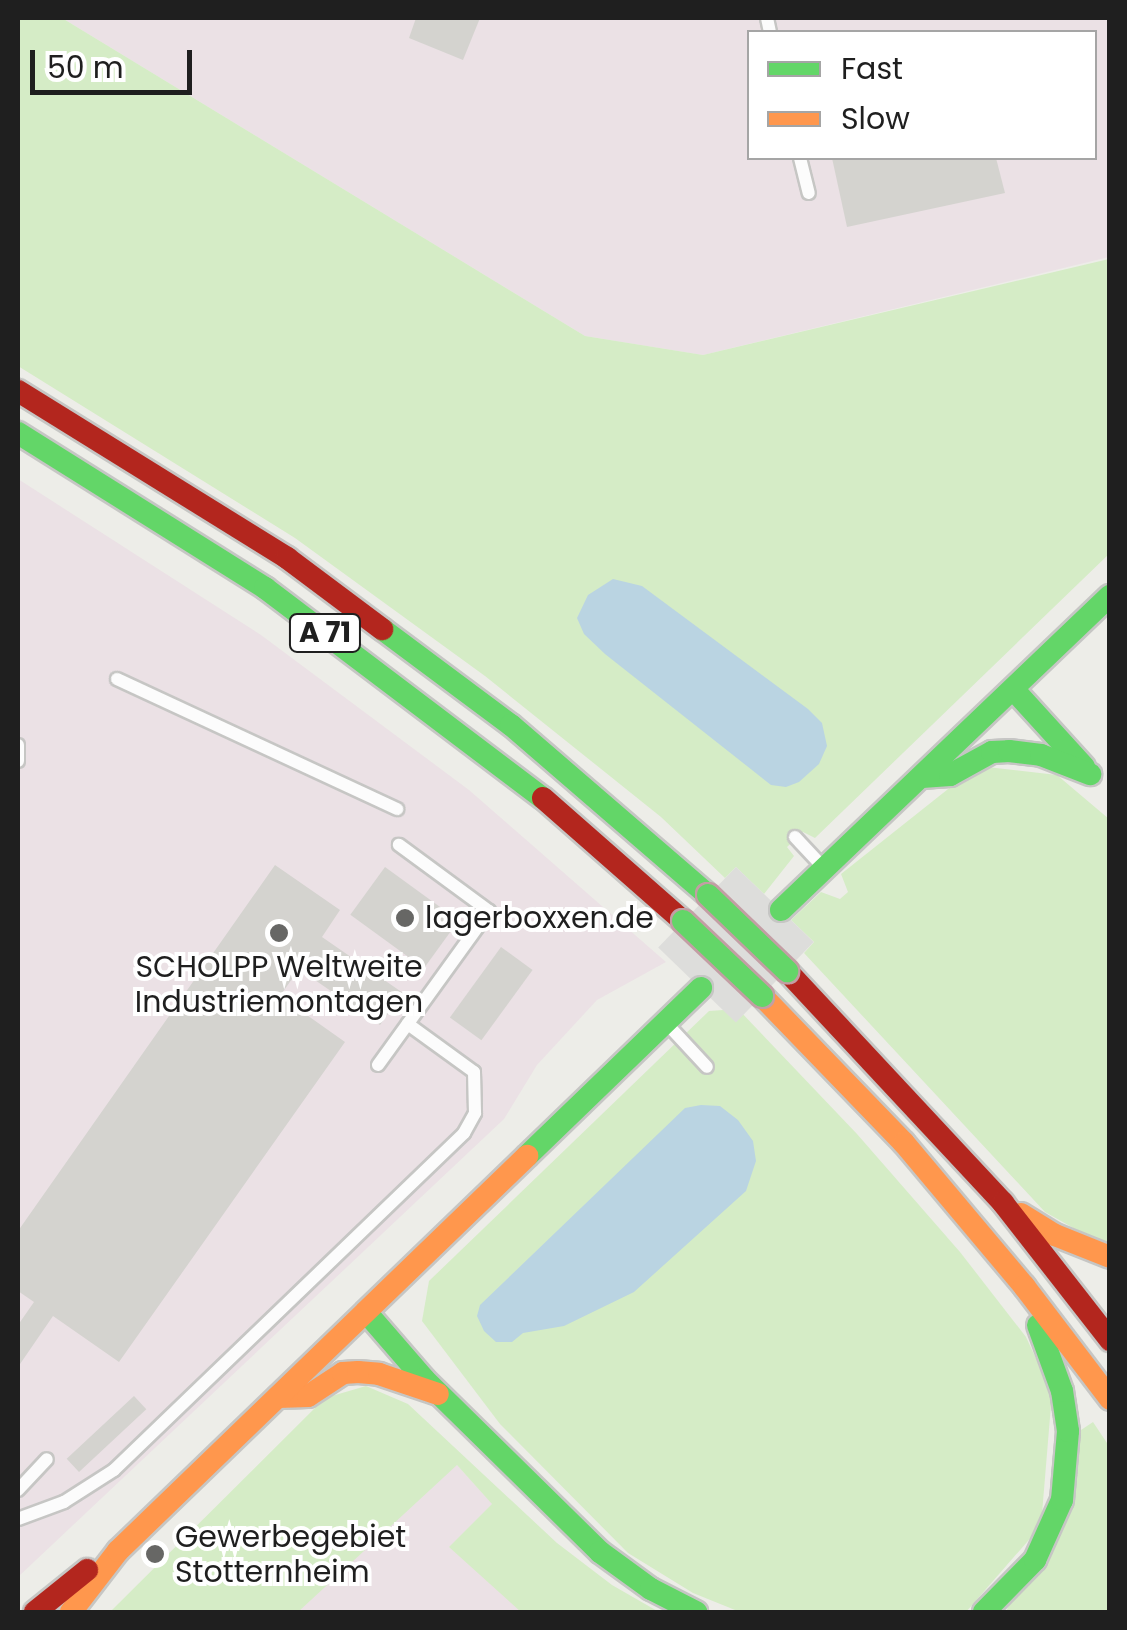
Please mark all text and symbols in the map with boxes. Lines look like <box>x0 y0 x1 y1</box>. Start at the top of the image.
scale bar <box>35 30 198 92</box>
legend <box>747 30 1097 160</box>
text: 50 m <box>47 46 124 89</box>
text: Fast <box>841 47 903 90</box>
text: Slow <box>841 97 910 140</box>
road number: A 71 <box>288 610 362 656</box>
place label: lagerboxxen.de <box>425 900 654 936</box>
marker: lagerboxxen.de <box>394 907 416 929</box>
marker: SCHOLPP Weltweite Industriemontagen <box>268 922 290 944</box>
place label: SCHOLPP Weltweite Industriemontagen <box>135 949 423 1020</box>
place label: Gewerbegebiet Stotternheim <box>175 1519 406 1590</box>
marker: Gewerbegebiet Stotternheim <box>144 1543 166 1565</box>

